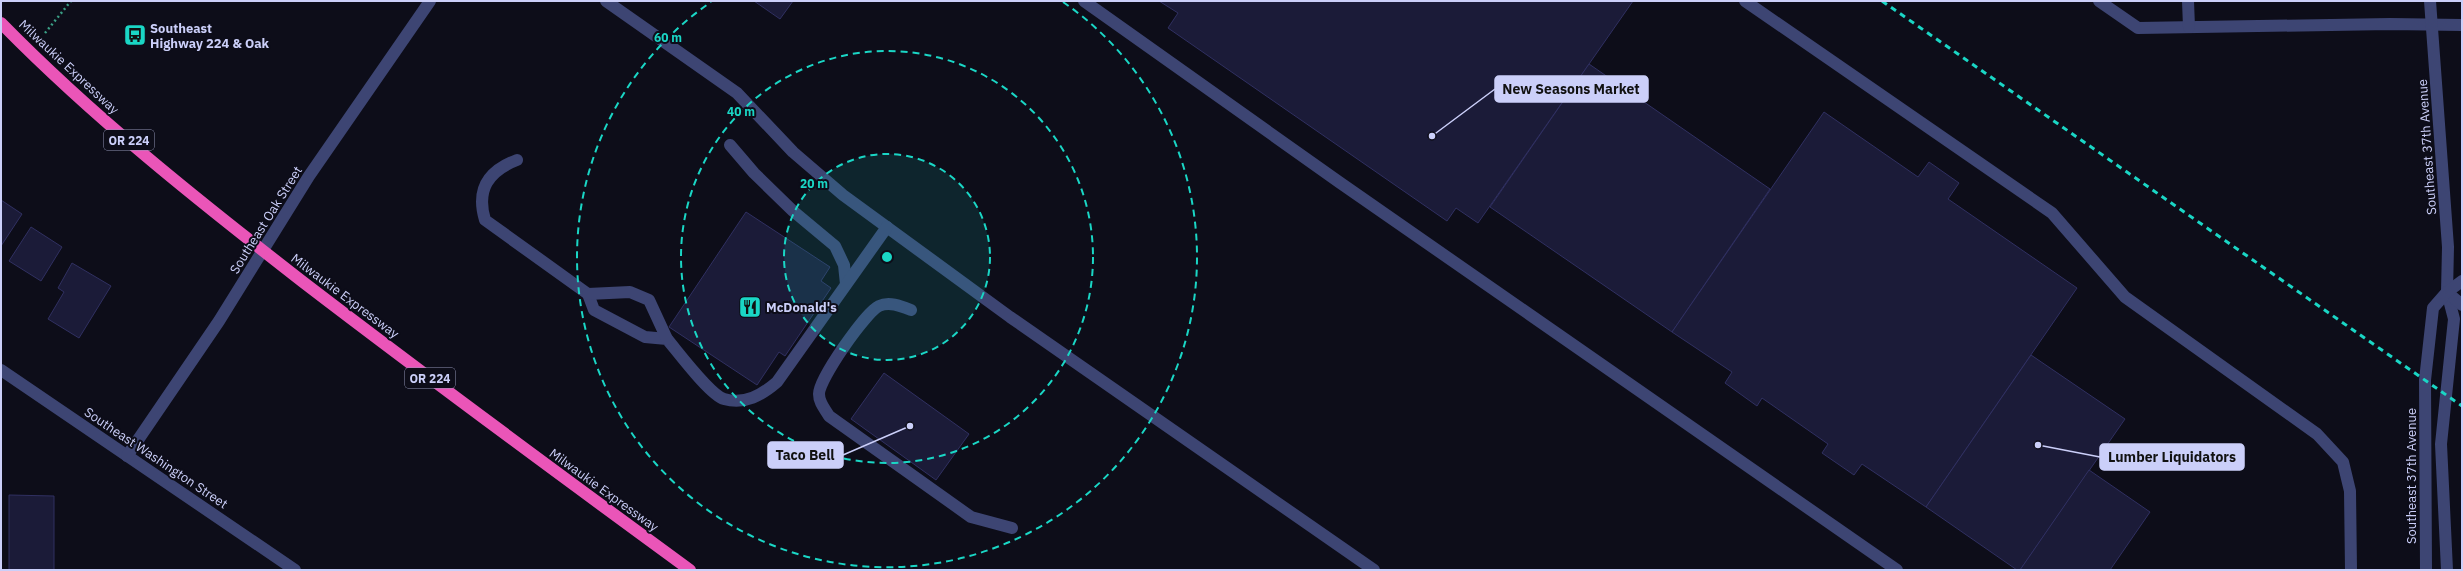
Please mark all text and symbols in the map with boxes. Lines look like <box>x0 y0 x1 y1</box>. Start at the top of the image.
street label: Milwaukie Expressway <box>15 16 123 118</box>
place label: Southeast Highway 224 & Oak <box>150 20 270 52</box>
bus stop icon: Southeast Highway 224 & Oak <box>122 22 148 48</box>
text: 60 m <box>654 30 682 45</box>
callout: New Seasons Market <box>1495 76 1648 102</box>
street label: Southeast 37th Avenue <box>2414 79 2440 215</box>
text: New Seasons Market <box>1502 80 1640 98</box>
text: 40 m <box>727 104 755 119</box>
road number: OR 224 <box>104 130 154 150</box>
street label: Southeast Oak Street <box>226 163 306 277</box>
text: 20 m <box>800 176 828 191</box>
street label: Milwaukie Expressway <box>288 250 403 343</box>
centre of rings <box>880 250 894 264</box>
restaurant icon: McDonald's <box>737 294 763 320</box>
place label: McDonald's <box>766 299 837 316</box>
road number: OR 224 <box>405 368 455 388</box>
street label: Southeast Washington Street <box>81 404 231 512</box>
street label: Southeast 37th Avenue <box>2403 408 2420 544</box>
callout: Taco Bell <box>768 442 843 468</box>
callout: Lumber Liquidators <box>2100 444 2244 470</box>
street label: Milwaukie Expressway <box>546 445 662 536</box>
text: Taco Bell <box>775 446 835 464</box>
text: Lumber Liquidators <box>2108 448 2236 466</box>

